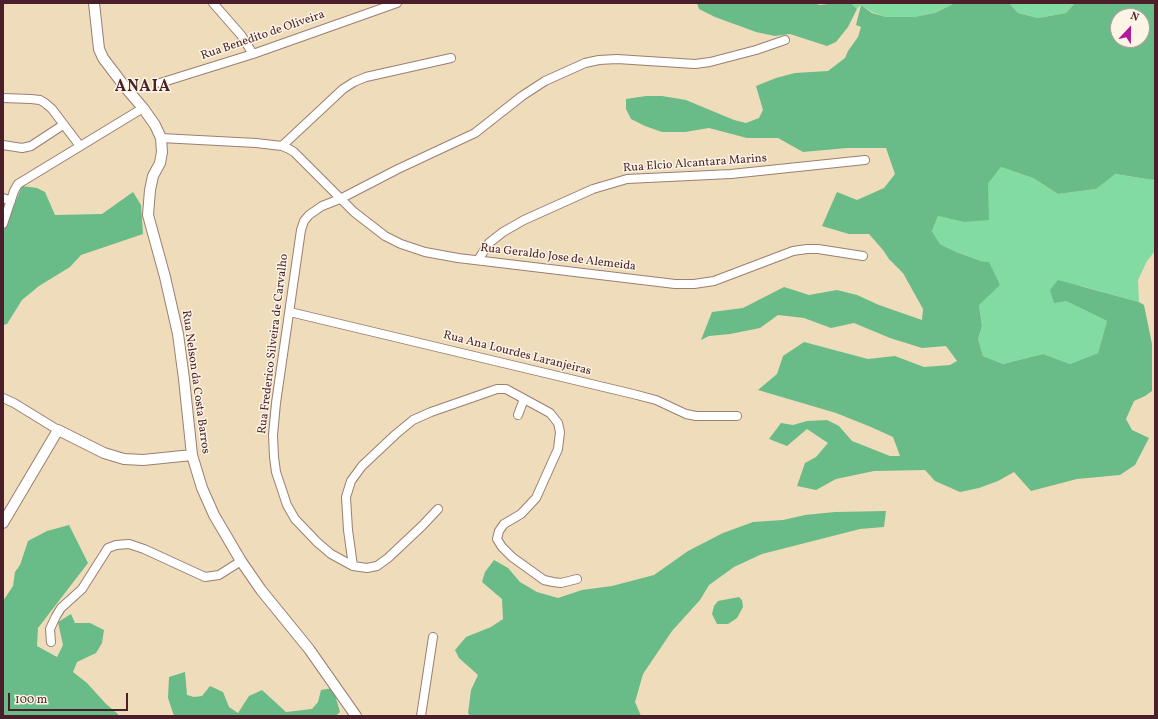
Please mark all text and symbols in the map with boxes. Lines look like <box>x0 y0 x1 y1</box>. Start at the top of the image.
street label: Rua Benedito de Oliveira <box>199 8 327 64</box>
north arrow <box>1110 8 1150 48</box>
text: N <box>1128 9 1141 26</box>
district label: ANAIA <box>115 78 171 98</box>
street label: Rua Elcio Alcantara Marins <box>623 152 767 176</box>
street label: Rua Geraldo Jose de Alemeida <box>479 241 637 275</box>
street label: Rua Frederico Silveira de Carvalho <box>256 253 292 435</box>
street label: Rua Nelson da Costa Barros <box>178 309 212 455</box>
street label: Rua Ana Lourdes Laranjeiras <box>442 329 592 379</box>
scale bar <box>10 685 130 711</box>
text: 100 m <box>15 692 47 708</box>

